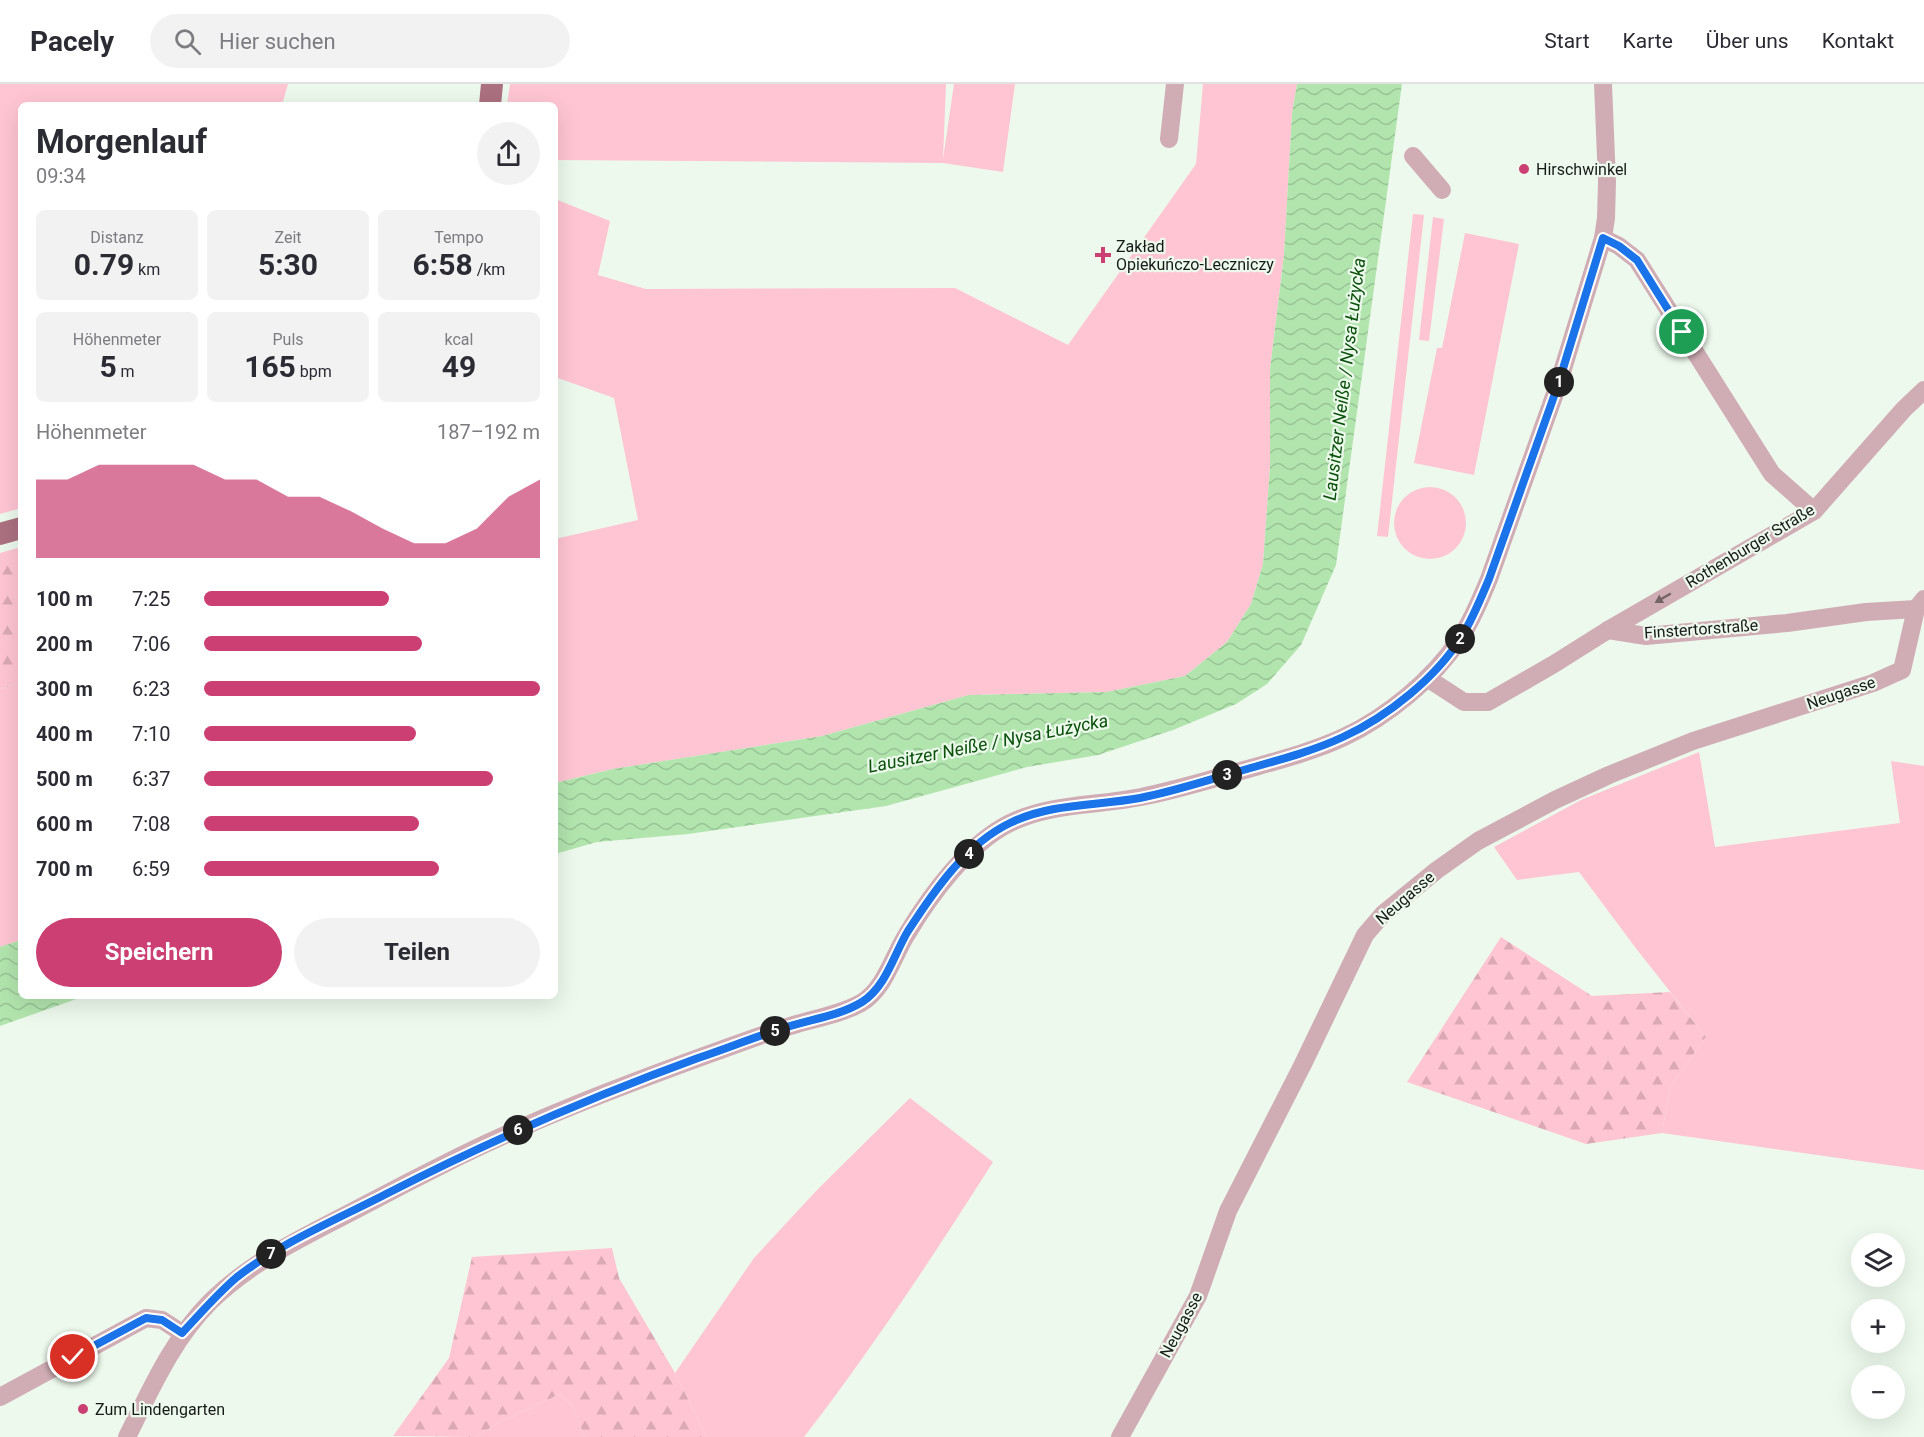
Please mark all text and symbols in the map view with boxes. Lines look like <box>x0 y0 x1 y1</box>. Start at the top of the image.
search box <box>150 14 570 68</box>
text: Pacely <box>30 25 114 58</box>
icon: search <box>171 25 204 58</box>
text: Hier suchen <box>219 29 336 54</box>
text: Start <box>1544 29 1590 53</box>
text: Karte <box>1623 29 1673 53</box>
text: Über uns <box>1706 29 1789 53</box>
text: Kontakt <box>1822 29 1894 53</box>
text: Morgenlauf <box>36 122 207 161</box>
button: share <box>477 122 540 185</box>
place label: Hirschwinkel <box>1536 160 1627 179</box>
marker: Hirschwinkel <box>1517 162 1531 176</box>
text: 09:34 <box>36 164 86 188</box>
text: Distanz <box>90 228 144 247</box>
text: Zeit <box>274 228 302 247</box>
text: Tempo <box>434 228 484 247</box>
place label: Zakład Opiekuńczo-Leczniczy <box>1116 237 1274 274</box>
marker: Zakład Opiekuńczo-Leczniczy <box>1094 246 1112 264</box>
text: 0.79 <box>74 247 134 282</box>
text: 5:30 <box>258 247 318 282</box>
text: 6:58 <box>413 247 473 282</box>
water label: Lausitzer Neiße / Nysa Łużycka <box>1319 257 1369 501</box>
text: km <box>134 260 160 279</box>
text: /km <box>473 260 505 279</box>
pin <box>1656 306 1707 357</box>
icon: arrive <box>1665 315 1698 348</box>
text: Höhenmeter <box>73 330 161 349</box>
text: Puls <box>272 330 304 349</box>
text: kcal <box>445 330 473 349</box>
text: 5 <box>99 349 117 384</box>
text: 165 <box>244 349 296 384</box>
text: 49 <box>442 349 476 384</box>
text: m <box>117 362 135 381</box>
text: bpm <box>296 362 332 381</box>
pin: 1 <box>1544 367 1574 397</box>
text: 1 <box>1554 372 1564 391</box>
text: Höhenmeter <box>36 420 146 444</box>
text: 187–192 m <box>437 420 540 444</box>
street label: Rothenburger Straße <box>1682 500 1818 592</box>
text: 100 m <box>36 587 93 611</box>
text: 7:25 <box>132 587 171 611</box>
one-way arrow <box>1654 593 1671 603</box>
street label: Finstertorstraße <box>1643 616 1759 642</box>
pin: 2 <box>1445 624 1475 654</box>
text: 2 <box>1455 629 1465 648</box>
text: 200 m <box>36 632 93 656</box>
text: 7:06 <box>132 632 171 656</box>
street label: Neugasse <box>1804 672 1878 714</box>
text: 300 m <box>36 677 93 701</box>
text: 6:23 <box>132 677 171 701</box>
water label: Lausitzer Neiße / Nysa Łużycka <box>866 709 1110 777</box>
text: 400 m <box>36 722 93 746</box>
text: 7:10 <box>132 722 171 746</box>
pin: 3 <box>1212 760 1242 790</box>
text: 3 <box>1222 765 1232 784</box>
text: 500 m <box>36 767 93 791</box>
text: 6:37 <box>132 767 171 791</box>
text: 600 m <box>36 812 93 836</box>
text: 7:08 <box>132 812 171 836</box>
pin: 4 <box>954 839 984 869</box>
text: 4 <box>964 844 974 863</box>
text: 700 m <box>36 857 93 881</box>
text: 6:59 <box>132 857 171 881</box>
street label: Neugasse <box>1372 867 1438 929</box>
button: Speichern <box>36 918 282 987</box>
button: Teilen <box>294 918 540 987</box>
pin: 5 <box>760 1016 790 1046</box>
text: 5 <box>770 1021 780 1040</box>
pin: 6 <box>503 1115 533 1145</box>
text: 6 <box>513 1120 523 1139</box>
map controls <box>1851 1233 1905 1419</box>
button: layers <box>1851 1233 1905 1287</box>
pin: 7 <box>256 1239 286 1269</box>
text: 7 <box>266 1244 276 1263</box>
street label: Neugasse <box>1156 1289 1206 1361</box>
button: + <box>1851 1299 1905 1353</box>
pin <box>47 1331 98 1382</box>
icon: check <box>56 1340 89 1373</box>
button: − <box>1851 1365 1905 1419</box>
place label: Zum Lindengarten <box>95 1400 225 1419</box>
marker: Zum Lindengarten <box>76 1402 90 1416</box>

